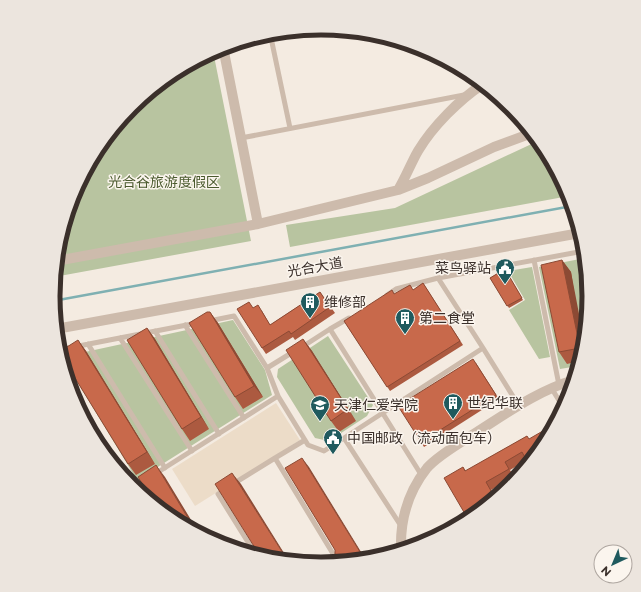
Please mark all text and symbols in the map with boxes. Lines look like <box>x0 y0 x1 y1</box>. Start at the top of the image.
park label: 光合谷旅游度假区 <box>108 173 220 191</box>
street label: 光合大道 <box>286 253 344 281</box>
public building icon: 菜鸟驿站 <box>494 257 516 285</box>
place label: 菜鸟驿站 <box>435 259 491 277</box>
building icon: 维修部 <box>299 291 321 319</box>
place label: 维修部 <box>324 293 366 311</box>
building icon: 第二食堂 <box>394 307 416 335</box>
place label: 第二食堂 <box>419 309 475 327</box>
building icon: 世纪华联 <box>442 392 464 420</box>
school or university icon: 天津仁爱学院 <box>309 394 331 422</box>
place label: 世纪华联 <box>467 394 523 412</box>
place label: 天津仁爱学院 <box>334 396 418 414</box>
public building icon: 中国邮政（流动面包车） <box>322 427 344 455</box>
place label: 中国邮政（流动面包车） <box>347 429 501 447</box>
north arrow <box>593 544 633 584</box>
text: N <box>598 563 614 579</box>

